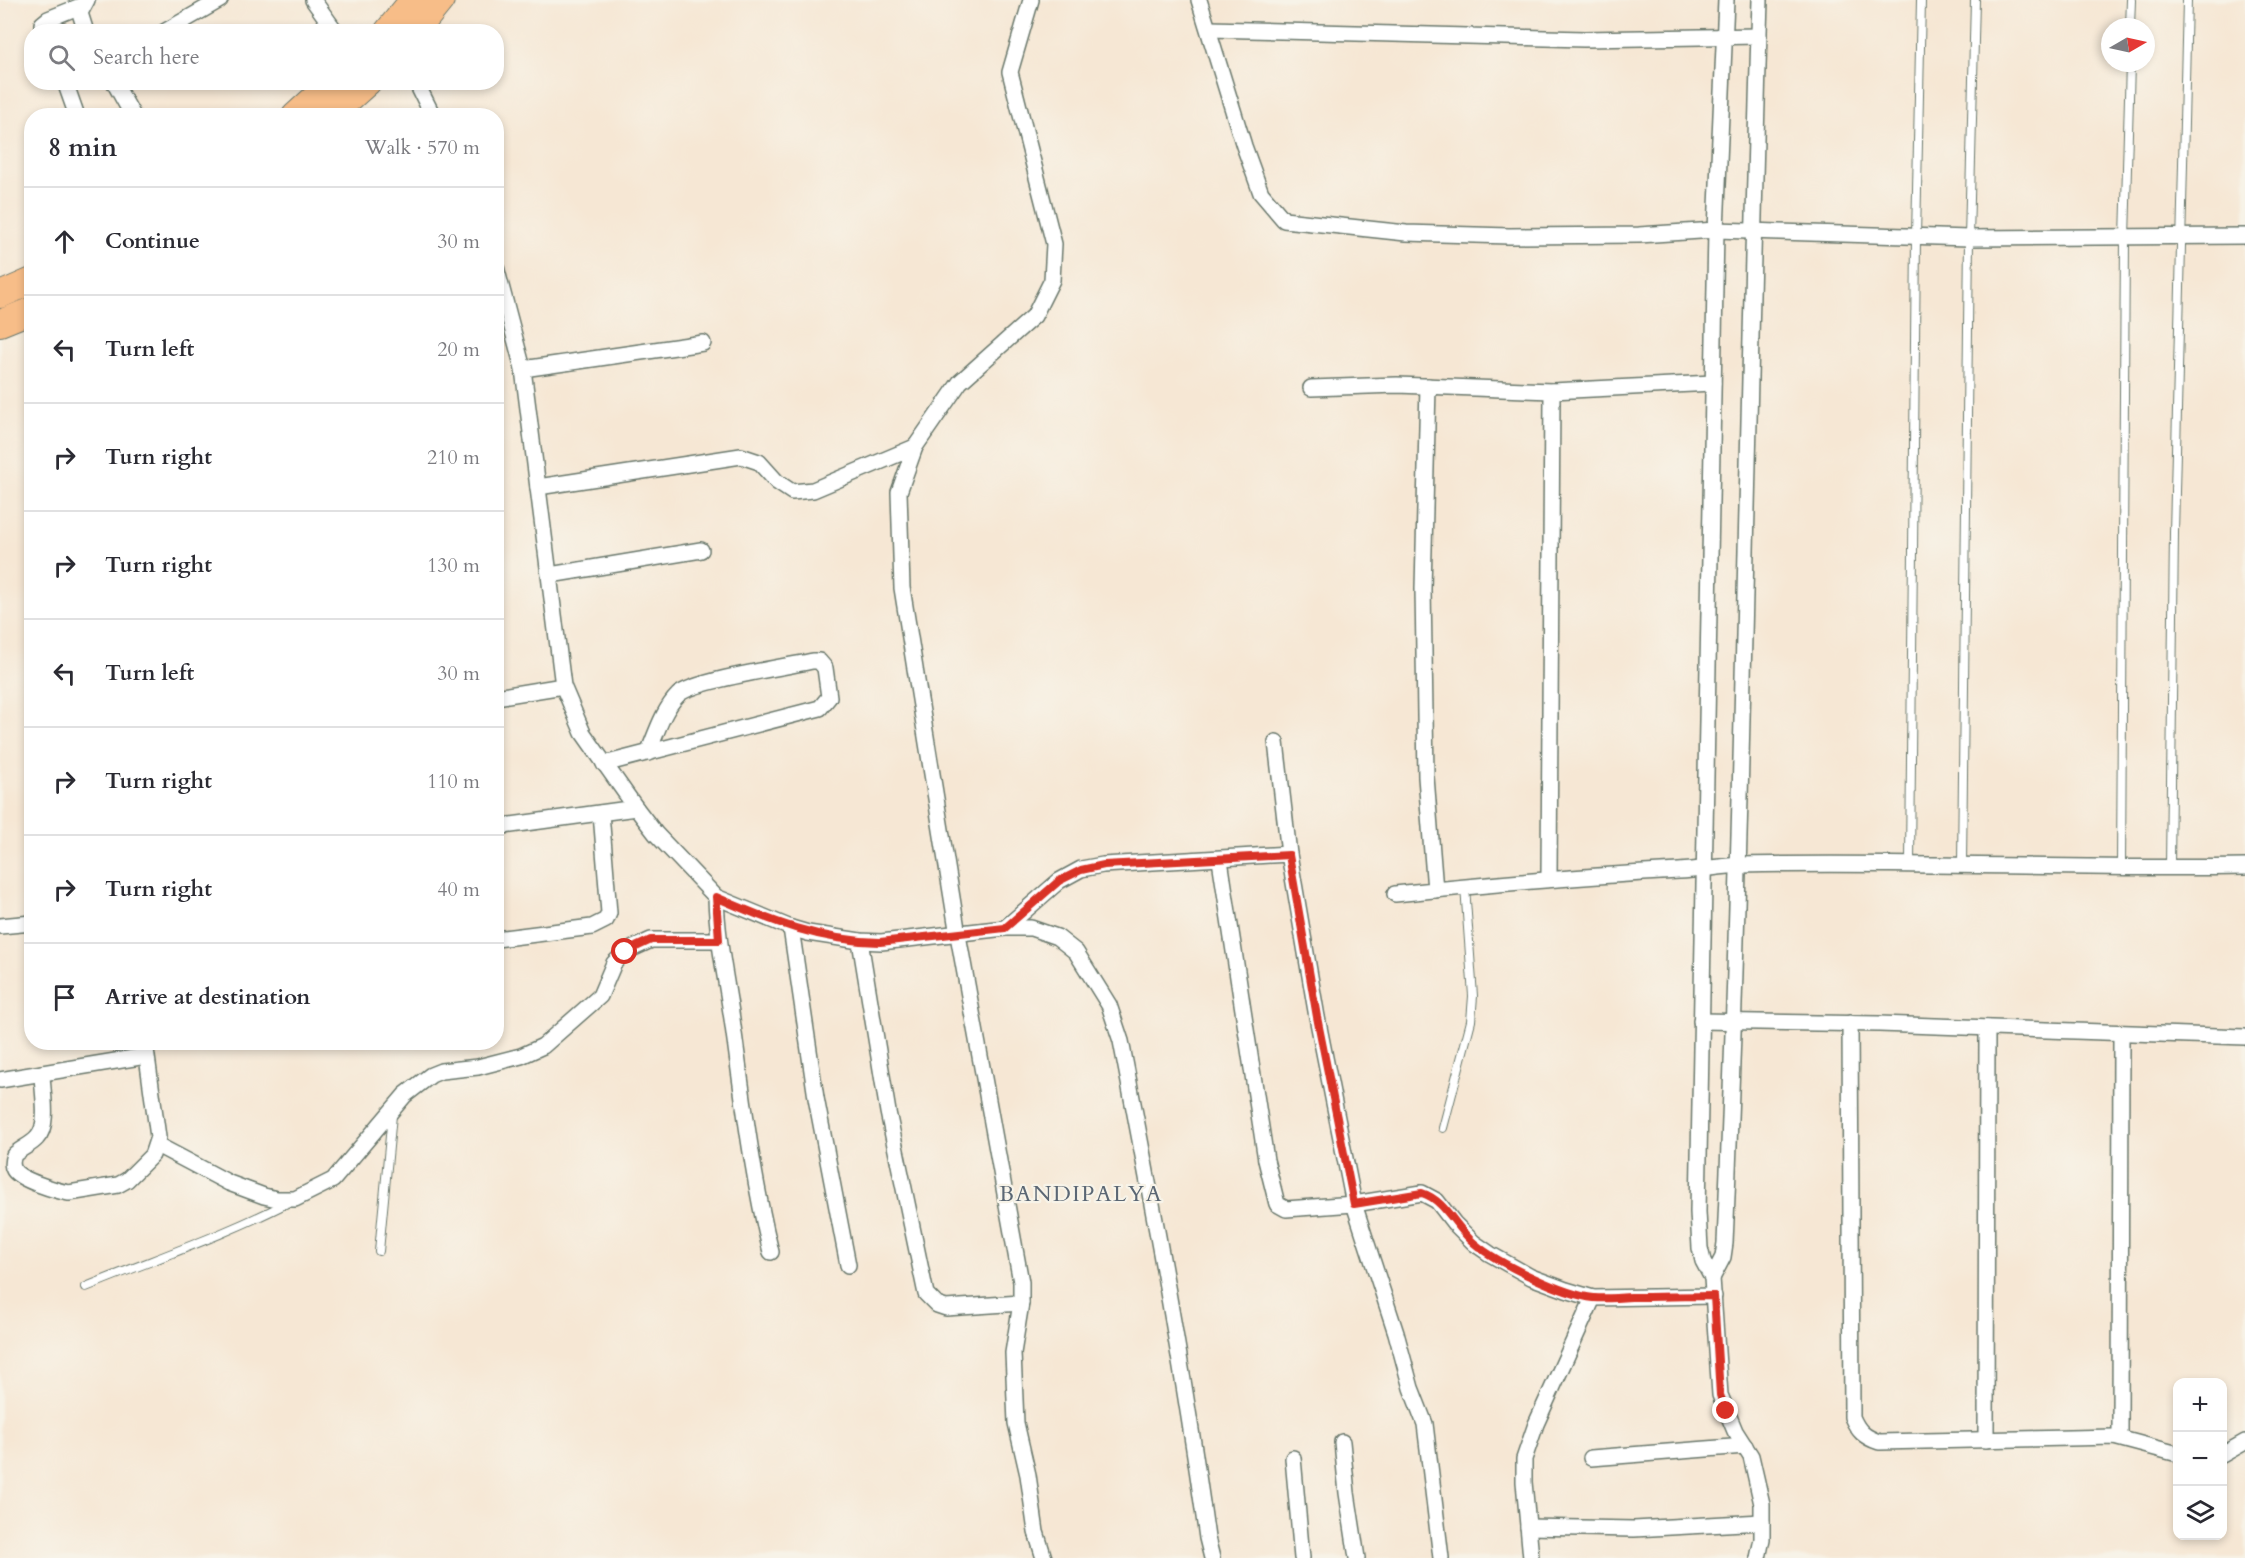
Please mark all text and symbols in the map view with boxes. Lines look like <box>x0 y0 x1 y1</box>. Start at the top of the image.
north arrow <box>2101 18 2155 72</box>
search box <box>24 24 504 90</box>
icon: search <box>45 41 78 74</box>
text: Search here <box>93 42 200 72</box>
text: 8 min <box>48 130 117 165</box>
text: Walk · 570 m <box>365 134 480 161</box>
icon: ahead <box>48 225 81 258</box>
text: Continue <box>105 226 200 256</box>
text: 30 m <box>437 228 480 255</box>
icon: left <box>48 333 81 366</box>
text: Turn left <box>105 334 194 364</box>
text: 20 m <box>437 336 480 363</box>
icon: right <box>48 441 81 474</box>
text: Turn right <box>105 442 212 472</box>
text: 210 m <box>427 444 480 471</box>
icon: right <box>48 549 81 582</box>
text: Turn right <box>105 550 212 580</box>
text: 130 m <box>427 552 480 579</box>
icon: left <box>48 657 81 690</box>
text: Turn left <box>105 658 194 688</box>
text: 30 m <box>437 660 480 687</box>
icon: right <box>48 765 81 798</box>
text: Turn right <box>105 766 212 796</box>
text: 110 m <box>427 768 480 795</box>
icon: right <box>48 873 81 906</box>
text: Turn right <box>105 874 212 904</box>
text: 40 m <box>437 876 480 903</box>
route start <box>611 938 637 964</box>
icon: arrive <box>48 981 81 1014</box>
text: Arrive at destination <box>105 982 310 1012</box>
district label: BANDIPALYA <box>999 1179 1163 1209</box>
map controls <box>2173 1378 2227 1540</box>
button: + <box>2173 1378 2227 1432</box>
route end <box>1712 1397 1738 1423</box>
button: − <box>2173 1432 2227 1486</box>
button: layers <box>2173 1486 2227 1540</box>

